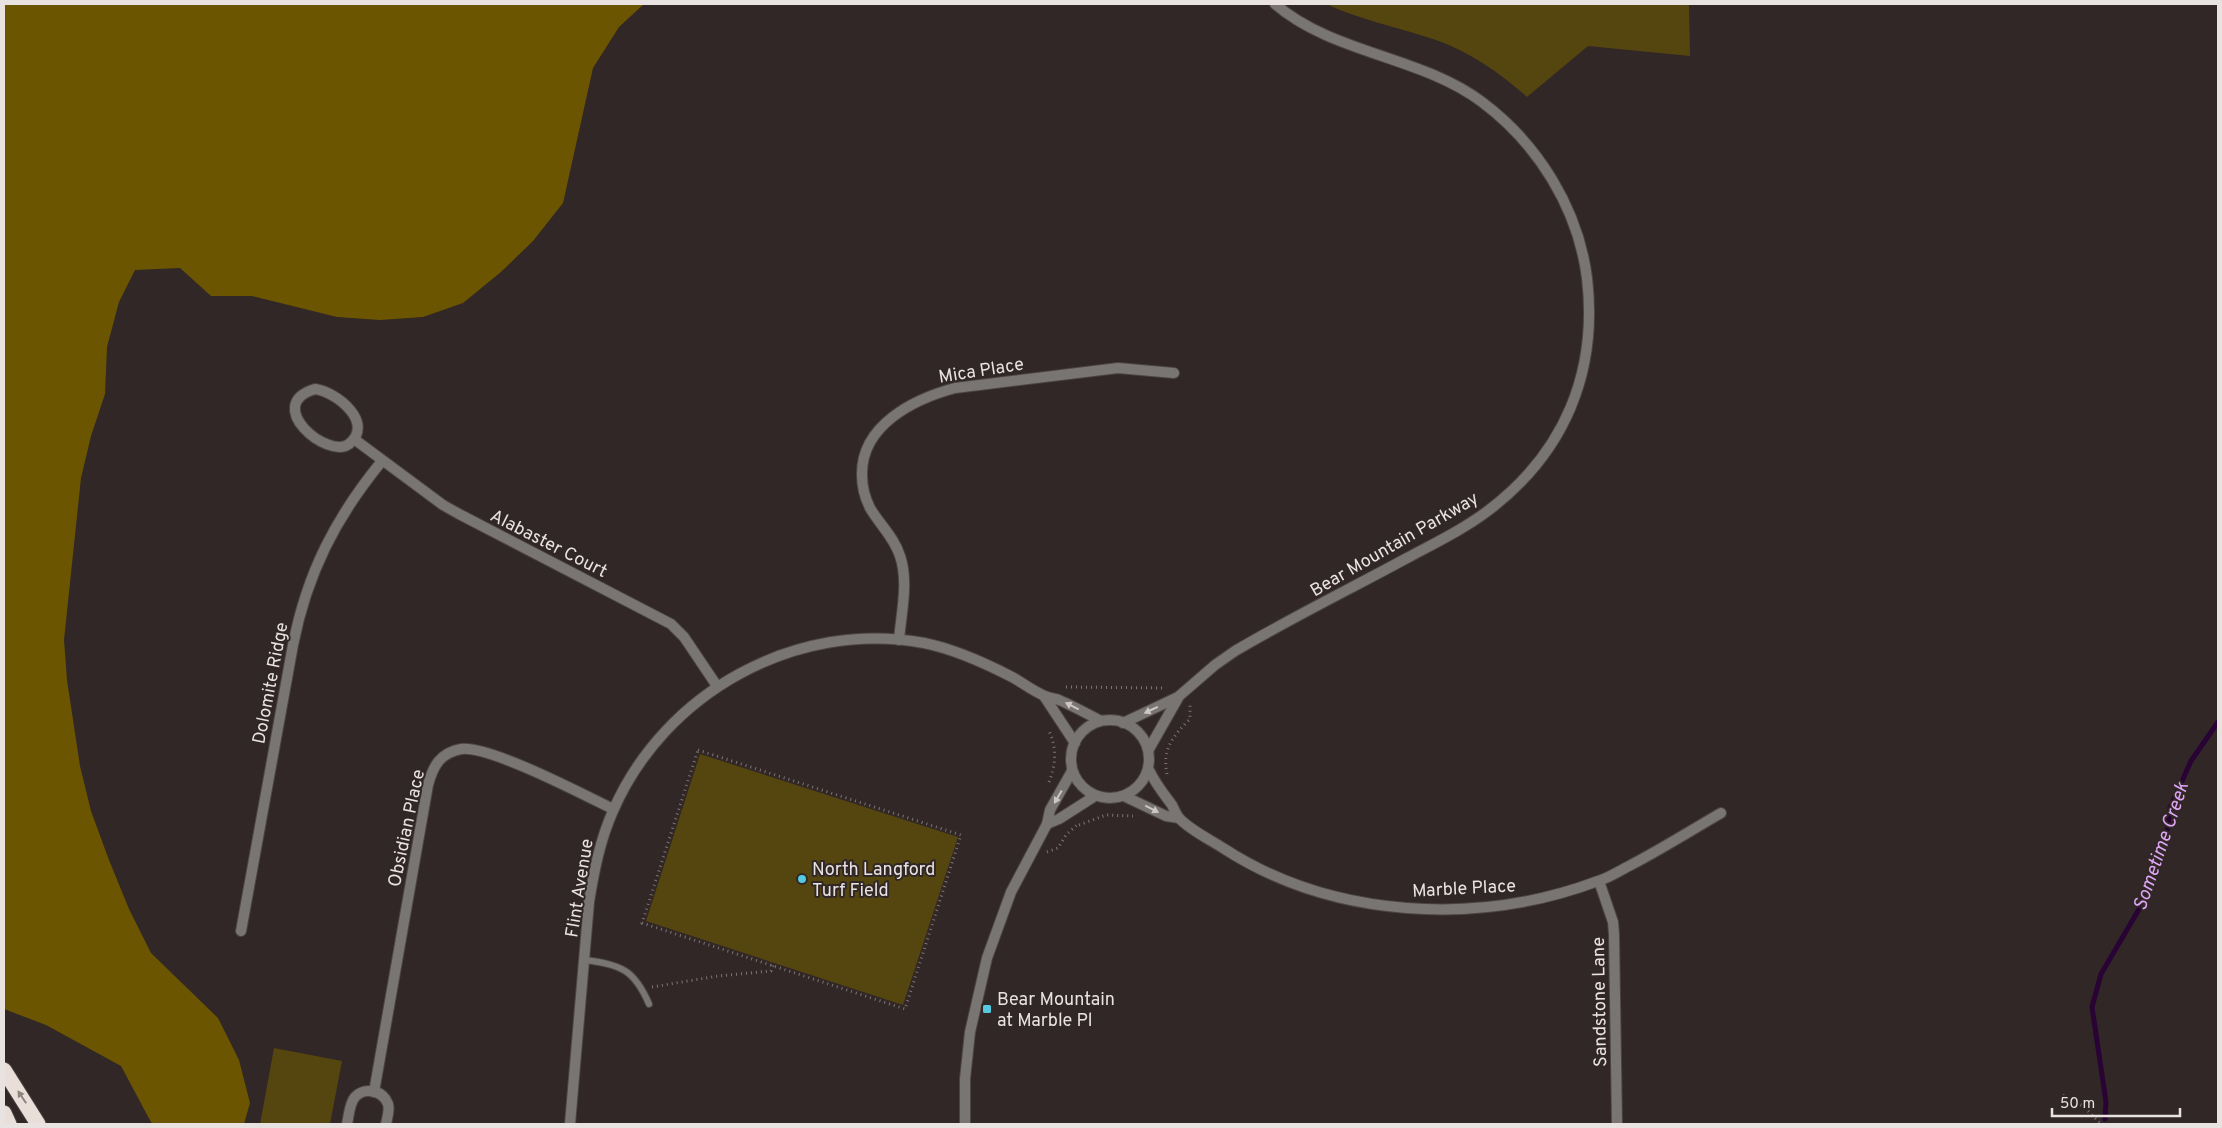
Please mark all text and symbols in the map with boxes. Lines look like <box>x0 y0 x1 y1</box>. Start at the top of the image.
street label: Mica Place <box>937 353 1026 390</box>
street label: Bear Mountain Parkway <box>1306 488 1483 603</box>
street label: Alabaster Court <box>486 505 611 584</box>
street label: Dolomite Ridge <box>248 620 295 746</box>
one-way arrow <box>1065 702 1080 710</box>
one-way arrow <box>1144 707 1158 715</box>
street label: Obsidian Place <box>384 767 431 889</box>
water label: Sometime Creek <box>2129 779 2195 914</box>
one-way arrow <box>1053 791 1062 804</box>
one-way arrow <box>1145 805 1159 813</box>
street label: Flint Avenue <box>561 837 600 939</box>
place label: North Langford Turf Field <box>812 859 935 903</box>
marker: North Langford Turf Field <box>796 873 808 885</box>
street label: Marble Place <box>1412 875 1517 904</box>
street label: Sandstone Lane <box>1588 937 1613 1067</box>
place label: Bear Mountain at Marble Pl <box>997 989 1115 1033</box>
marker: Bear Mountain at Marble Pl <box>981 1003 993 1015</box>
scale bar <box>2052 1086 2180 1118</box>
one-way arrow <box>17 1090 26 1104</box>
text: 50 m <box>2060 1095 2095 1114</box>

